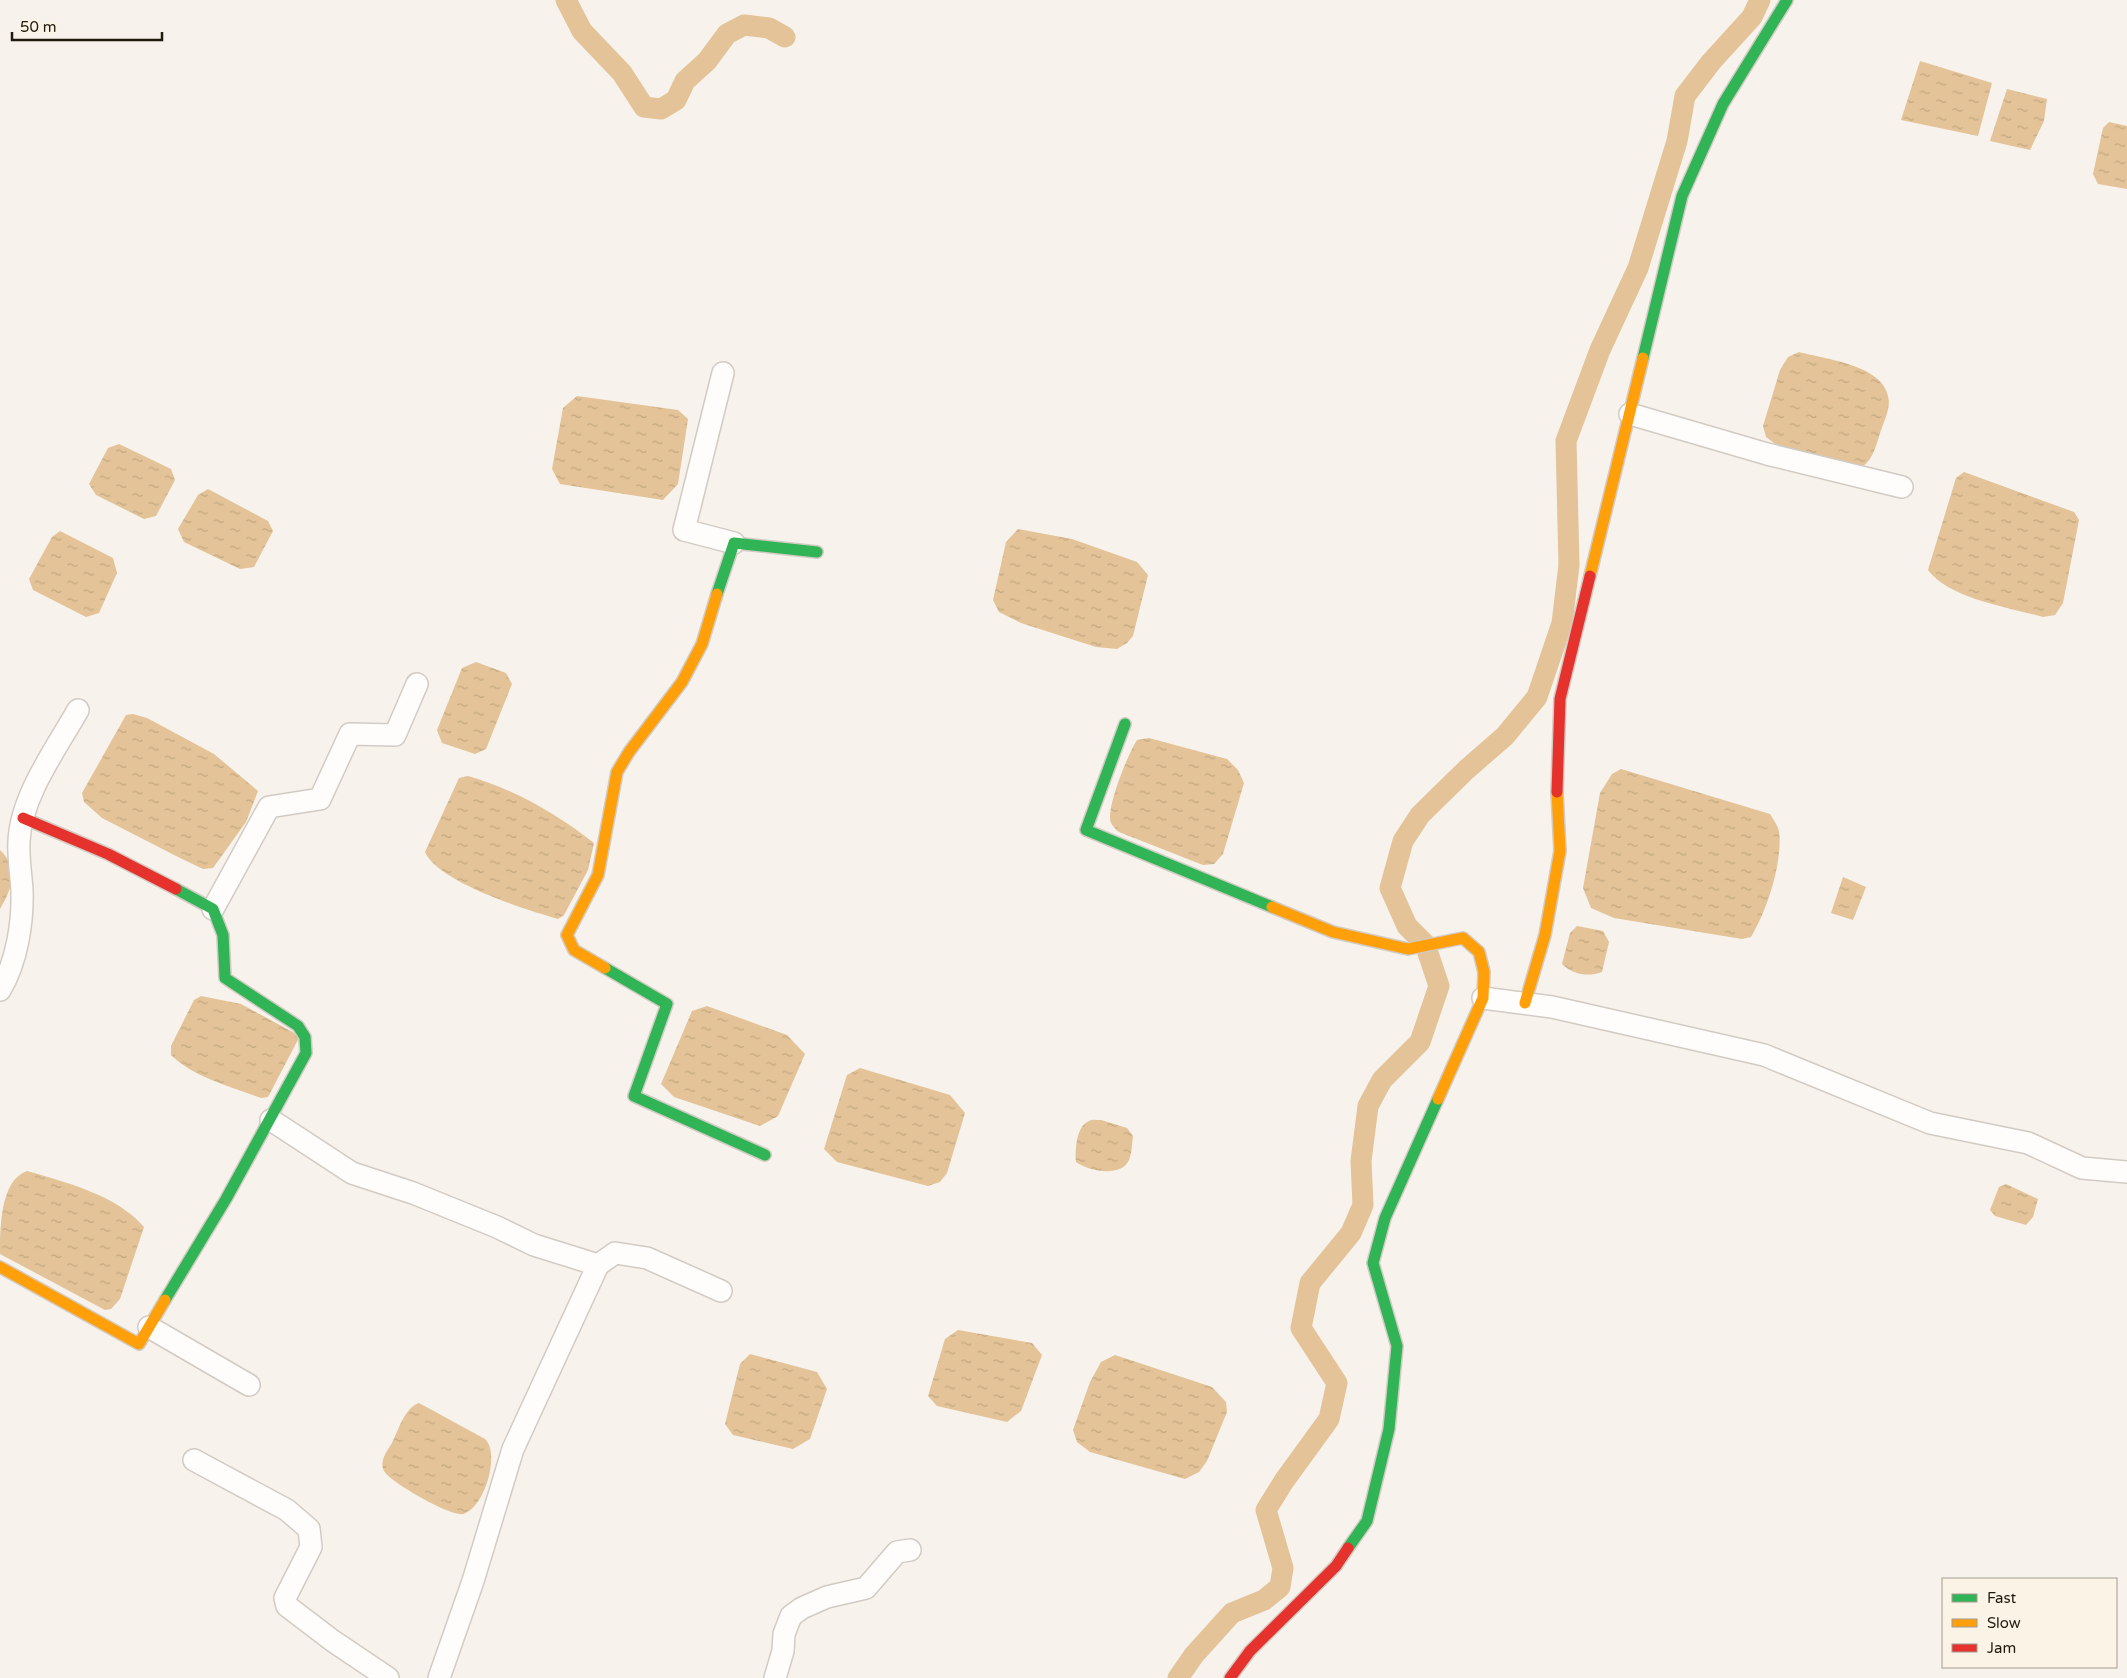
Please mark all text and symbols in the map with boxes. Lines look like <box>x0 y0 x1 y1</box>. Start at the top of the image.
scale bar <box>12 10 162 42</box>
text: 50 m <box>20 18 57 36</box>
legend <box>1942 1578 2117 1668</box>
text: Fast <box>1987 1589 2017 1607</box>
text: Slow <box>1987 1614 2021 1632</box>
text: Jam <box>1987 1639 2016 1657</box>

